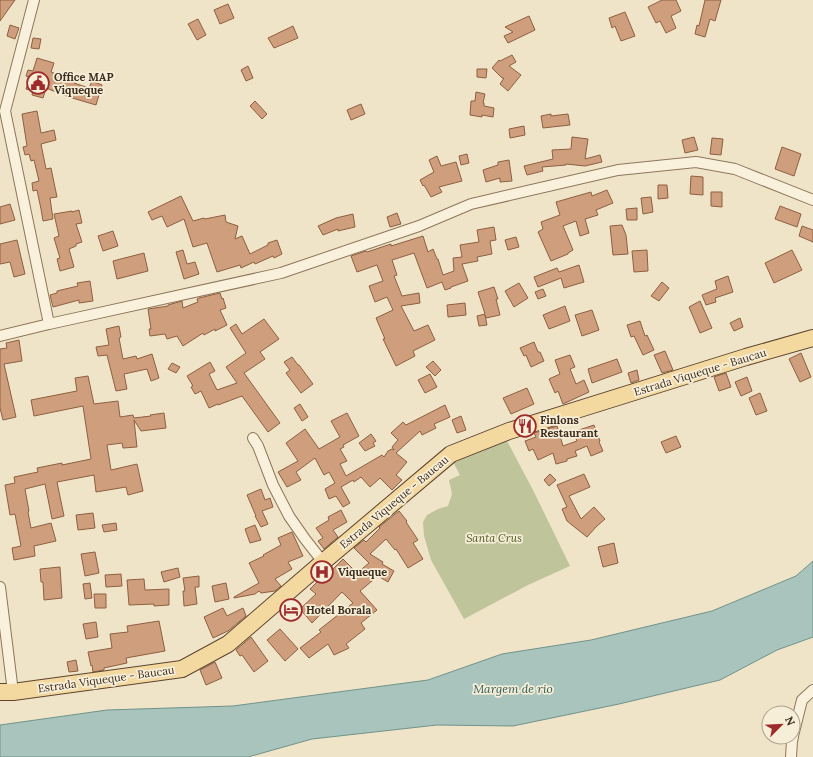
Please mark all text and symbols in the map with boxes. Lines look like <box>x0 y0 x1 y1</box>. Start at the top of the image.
public building icon: Office MAP Viqueque <box>25 70 51 96</box>
place label: Office MAP Viqueque <box>54 70 113 97</box>
street label: Estrada Viqueque - Baucau <box>632 345 768 399</box>
restaurant icon: Finlons Restaurant <box>512 413 538 439</box>
place label: Finlons Restaurant <box>540 413 599 440</box>
street label: Estrada Viqueque - Baucau <box>337 452 452 552</box>
park label: Santa Crus <box>466 531 522 545</box>
hospital icon: Viqueque <box>309 559 335 585</box>
place label: Viqueque <box>338 565 387 579</box>
hotel icon: Hotel Borala <box>278 597 304 623</box>
place label: Hotel Borala <box>306 603 372 617</box>
street label: Estrada Viqueque - Baucau <box>37 662 176 696</box>
water label: Margem de rio <box>473 681 553 696</box>
north arrow <box>761 705 801 745</box>
text: N <box>782 714 798 728</box>

